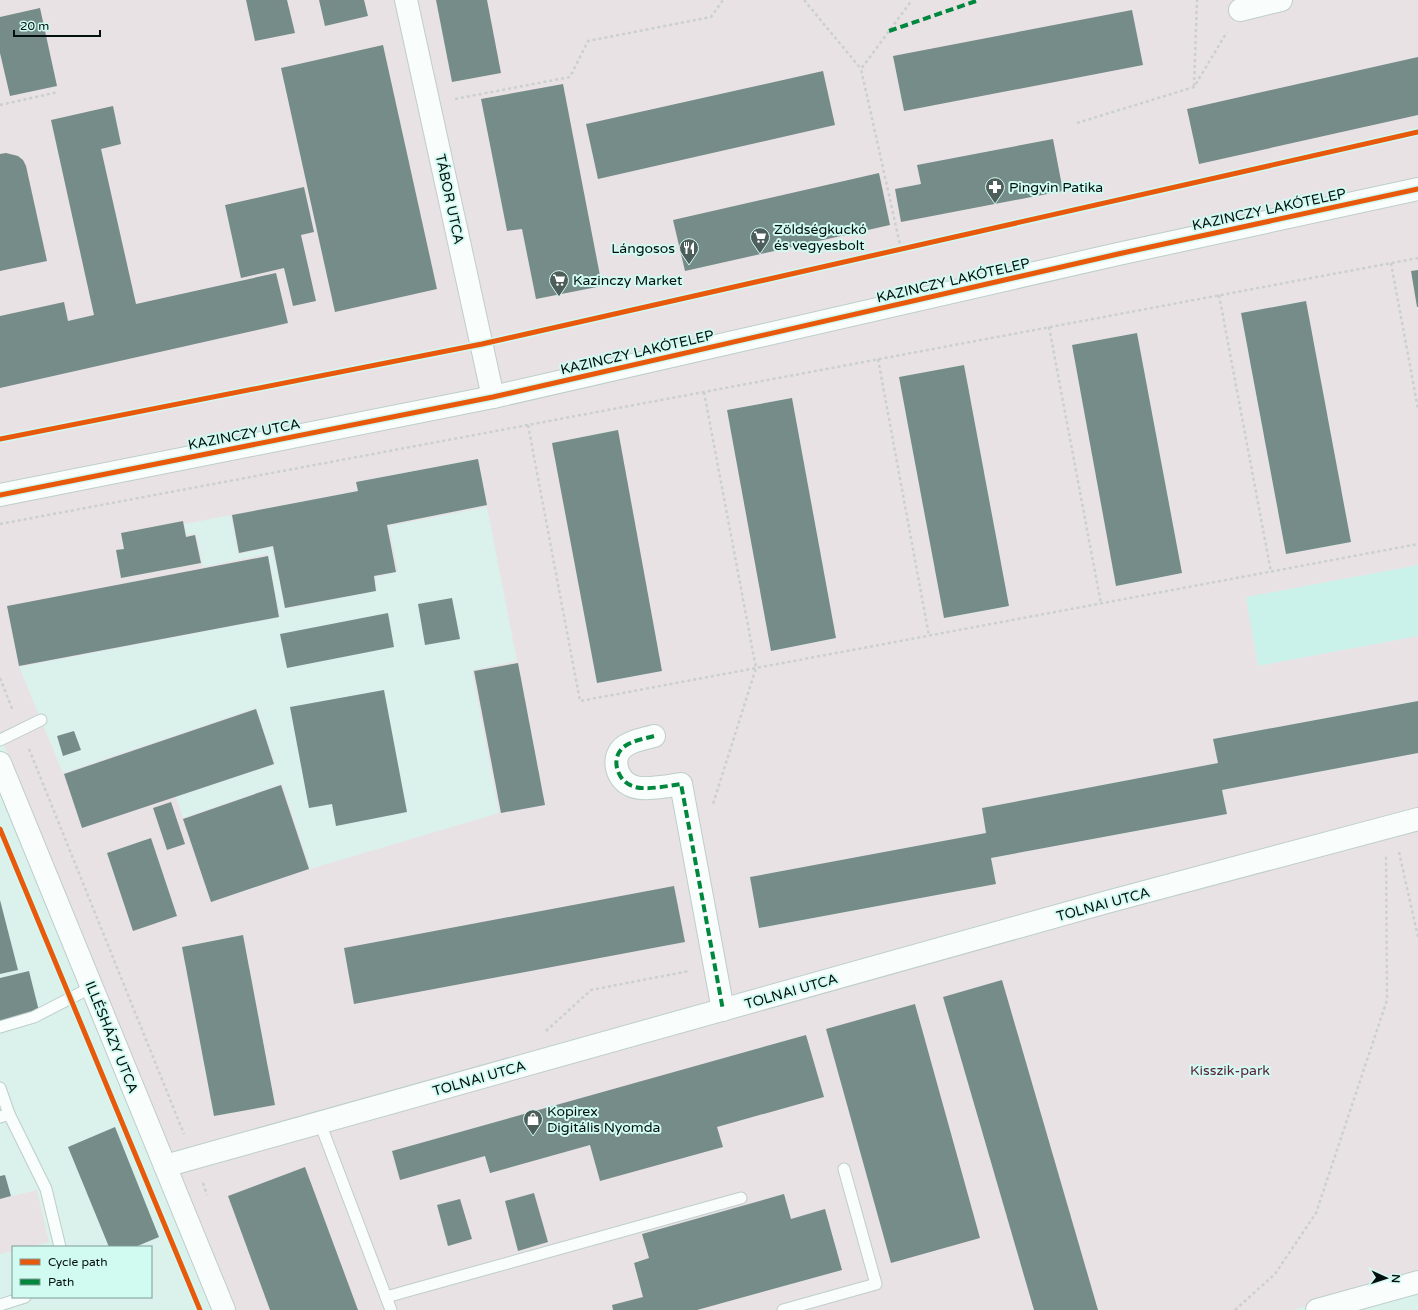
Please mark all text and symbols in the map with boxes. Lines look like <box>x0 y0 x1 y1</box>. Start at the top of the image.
scale bar <box>14 12 100 38</box>
text: 20 m <box>20 19 49 33</box>
street label: TÁBOR UTCA <box>432 152 467 246</box>
pharmacy icon: Pingvin Patika <box>984 176 1006 204</box>
place label: Pingvin Patika <box>1009 179 1103 196</box>
street label: KAZINCZY LAKÓTELEP <box>1191 185 1348 234</box>
place label: Zöldségkuckó és vegyesbolt <box>774 221 867 254</box>
supermarket icon: Zöldségkuckó és vegyesbolt <box>749 226 771 254</box>
restaurant icon: Lángosos <box>678 237 700 265</box>
place label: Lángosos <box>611 240 675 257</box>
street label: KAZINCZY LAKÓTELEP <box>875 255 1032 306</box>
supermarket icon: Kazinczy Market <box>548 269 570 297</box>
place label: Kazinczy Market <box>573 272 683 289</box>
street label: KAZINCZY LAKÓTELEP <box>559 327 716 378</box>
street label: KAZINCZY UTCA <box>187 415 302 454</box>
street label: TOLNAI UTCA <box>1055 884 1152 925</box>
street label: TOLNAI UTCA <box>743 970 840 1013</box>
street label: ILLÉSHÁZY UTCA <box>81 979 142 1096</box>
street label: TOLNAI UTCA <box>431 1057 528 1100</box>
park label: Kisszik-park <box>1190 1062 1270 1079</box>
place label: Kopirex Digitális Nyomda <box>547 1103 660 1136</box>
shop icon: Kopirex Digitális Nyomda <box>522 1108 544 1136</box>
legend <box>12 1246 152 1298</box>
text: Cycle path <box>48 1255 107 1269</box>
north arrow <box>1366 1258 1406 1298</box>
text: N <box>1389 1274 1402 1283</box>
text: Path <box>48 1275 74 1289</box>

